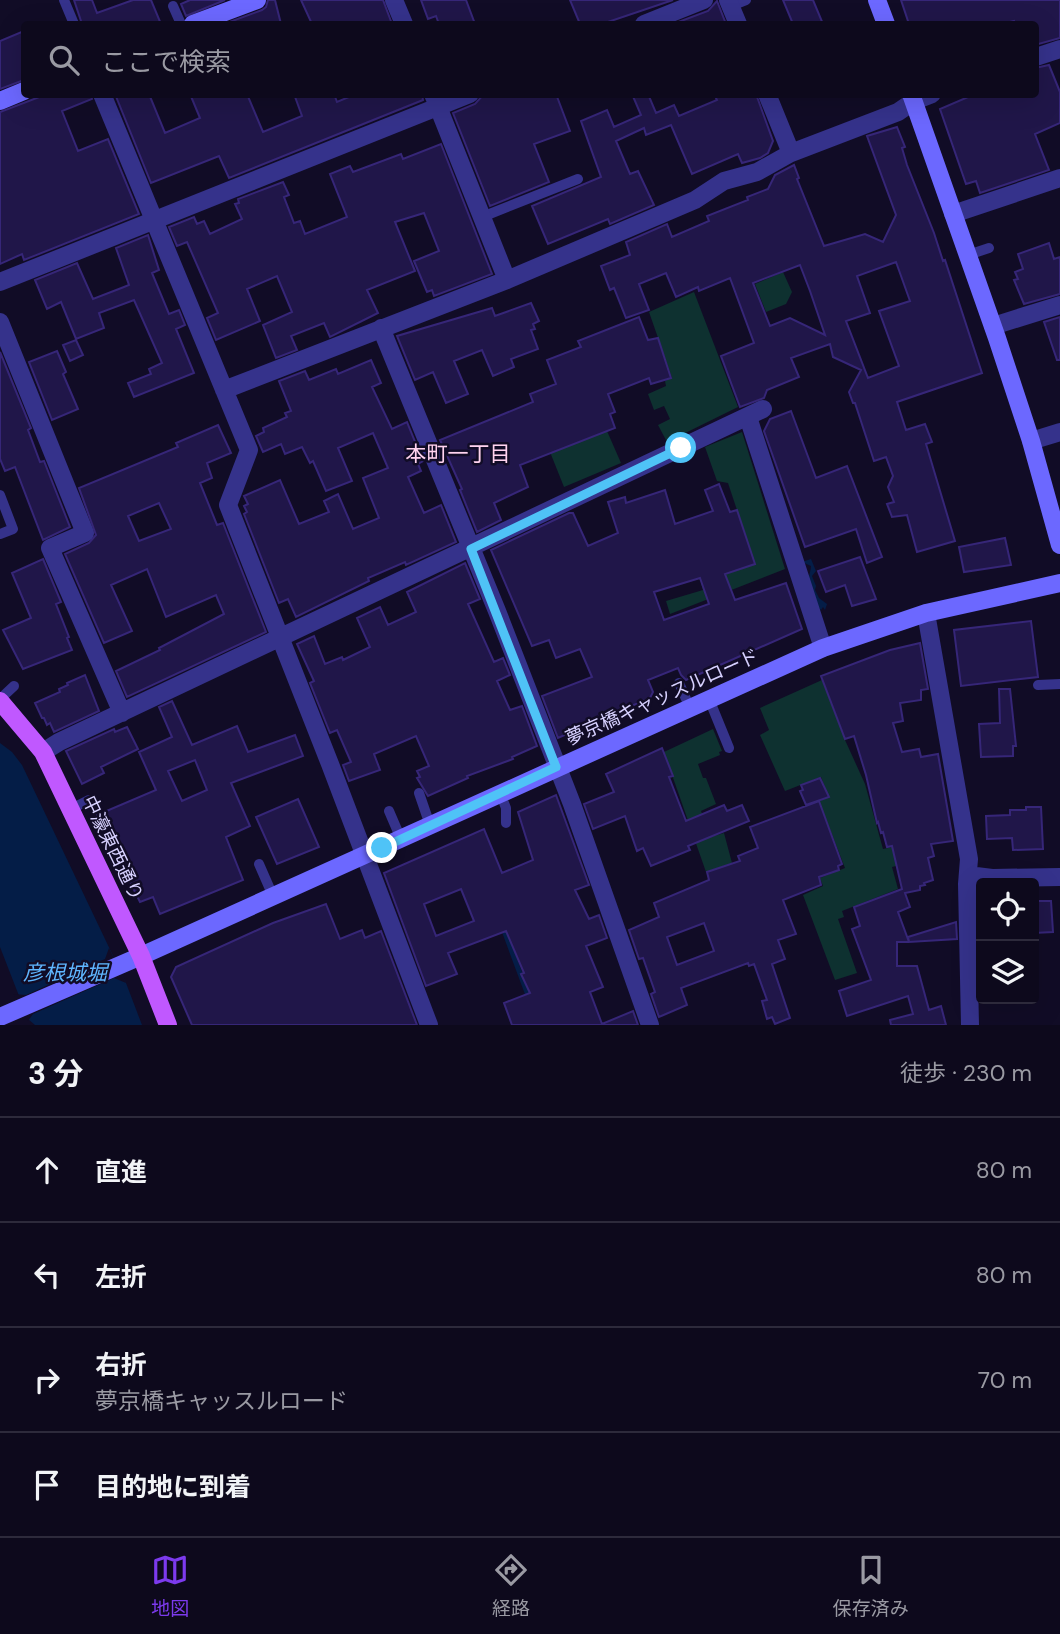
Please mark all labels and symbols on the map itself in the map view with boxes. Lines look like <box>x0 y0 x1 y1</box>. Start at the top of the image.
route start <box>665 432 696 463</box>
district label: 本町一丁目 <box>406 440 511 468</box>
street label: 夢京橋キャッスルロード <box>561 643 763 751</box>
street label: 中濠東西通り <box>77 791 149 905</box>
route end <box>366 832 397 863</box>
water label: 彦根城堀 <box>23 959 110 987</box>

